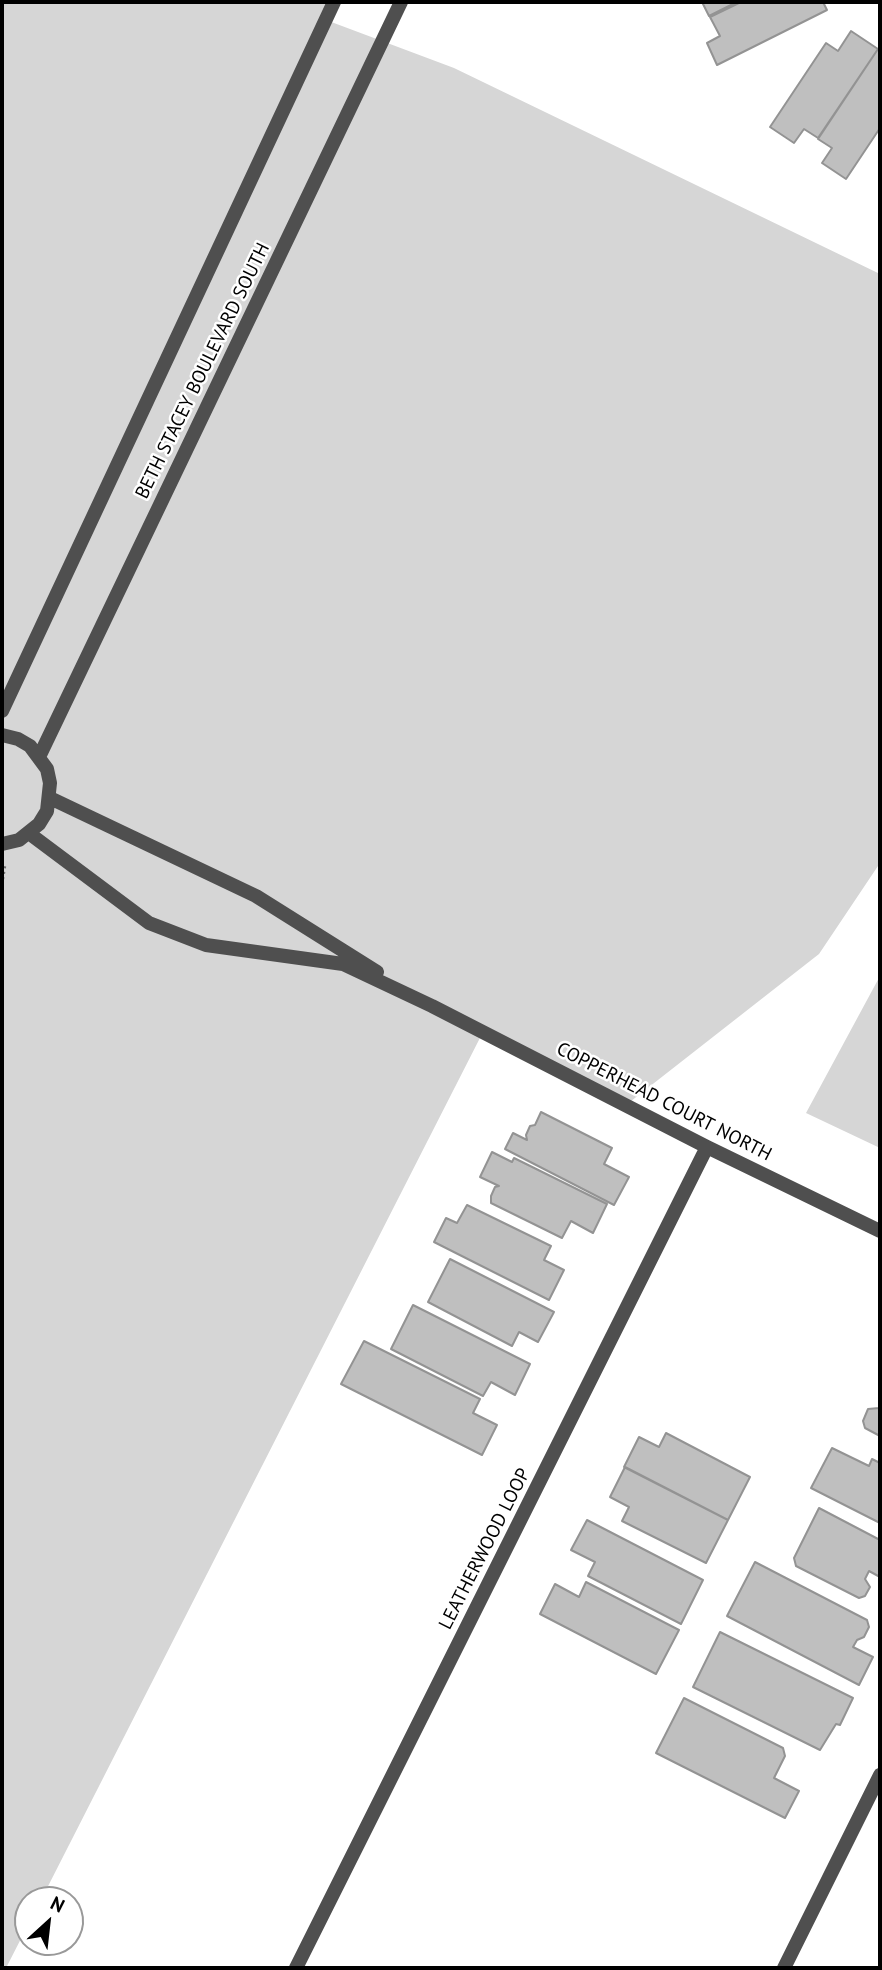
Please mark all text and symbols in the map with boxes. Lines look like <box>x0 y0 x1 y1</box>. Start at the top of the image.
street label: BETH STACEY BOULEVARD SOUTH <box>131 239 275 503</box>
street label: COPPERHEAD COURT NORTH <box>553 1038 775 1166</box>
street label: LEATHERWOOD LOOP <box>434 1465 536 1633</box>
north arrow <box>14 1886 84 1956</box>
text: N <box>47 1891 69 1918</box>

